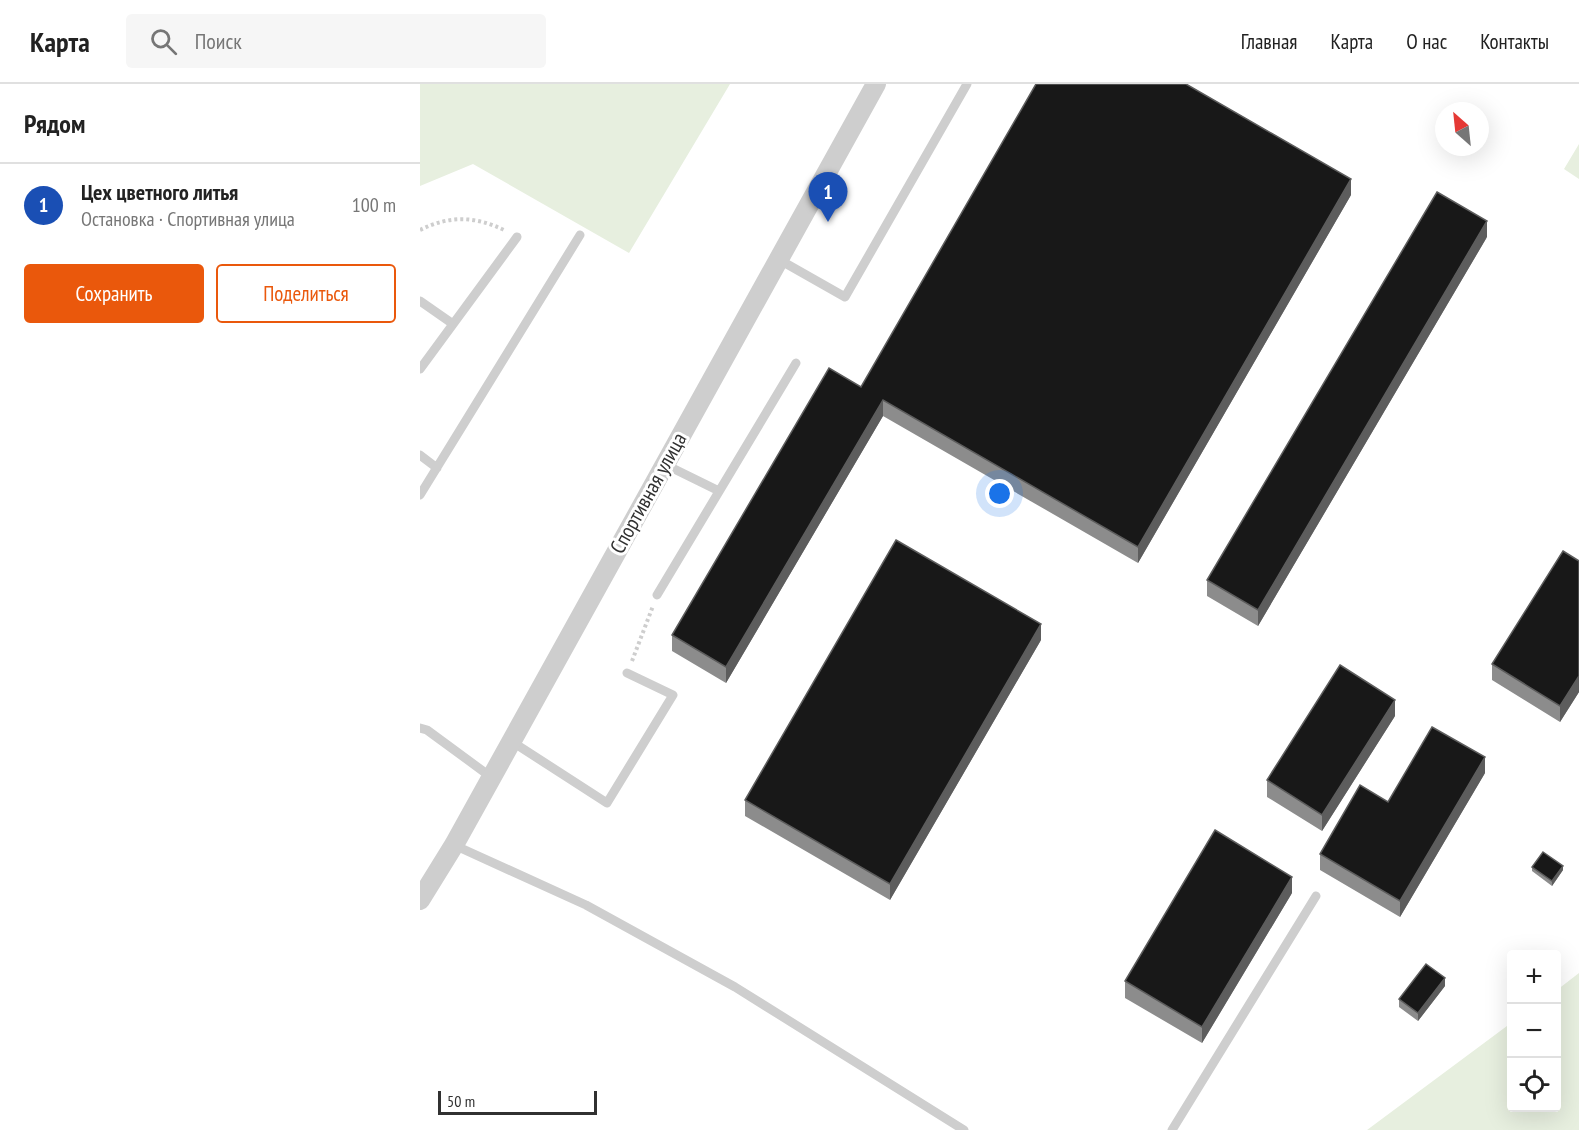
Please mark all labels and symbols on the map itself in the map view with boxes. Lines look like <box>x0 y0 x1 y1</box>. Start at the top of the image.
north arrow <box>1435 102 1489 156</box>
pin: 1 <box>808 172 848 222</box>
street label: Спортивная улица <box>604 428 692 558</box>
your location <box>985 479 1014 508</box>
scale bar <box>438 1088 597 1116</box>

